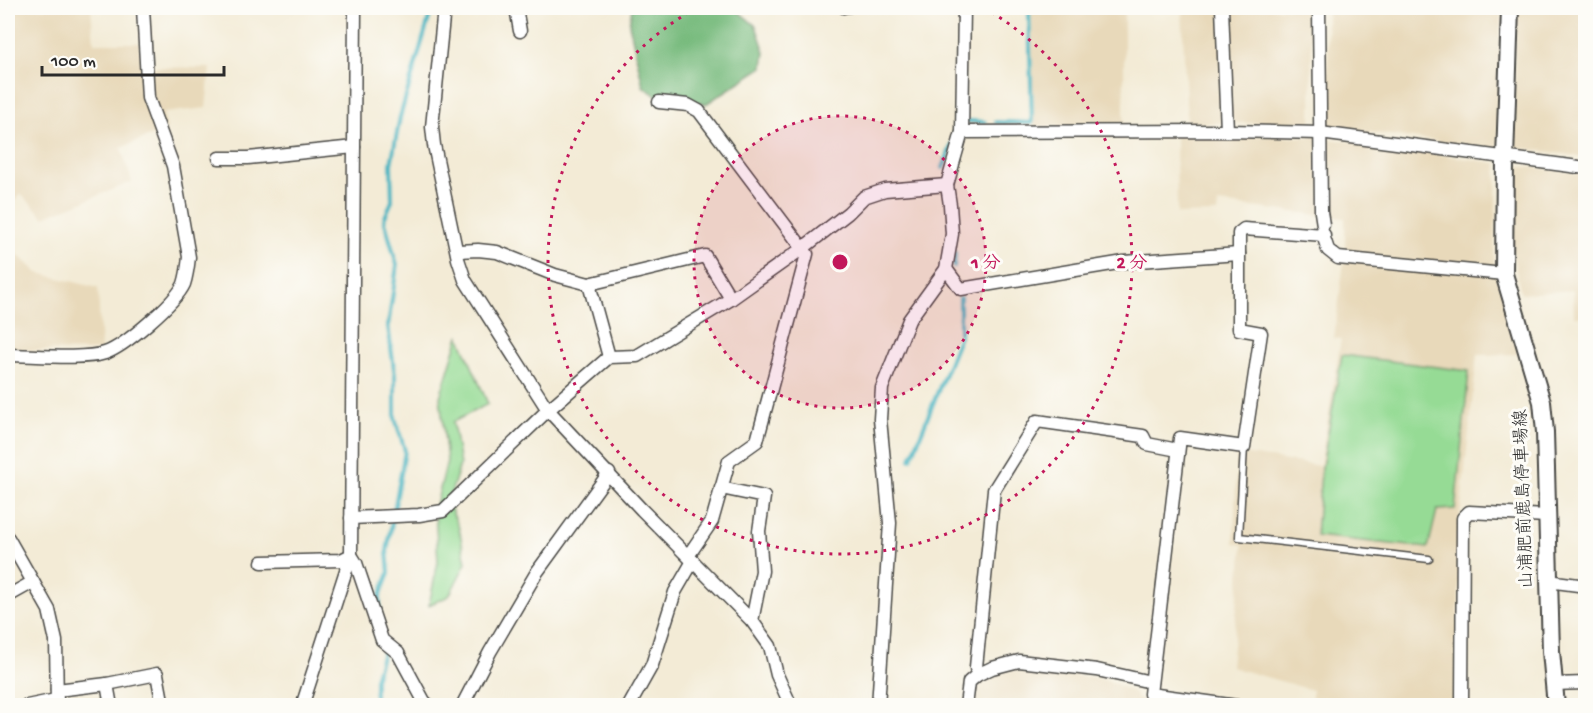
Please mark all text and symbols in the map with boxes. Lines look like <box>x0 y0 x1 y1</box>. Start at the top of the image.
scale bar <box>42 39 224 77</box>
text: 100 m <box>50 52 96 73</box>
centre of rings <box>830 252 850 272</box>
text: 1 分 <box>970 253 1001 275</box>
text: 2 分 <box>1116 253 1148 275</box>
street label: 山浦肥前鹿島停車場線 <box>1510 409 1539 589</box>

